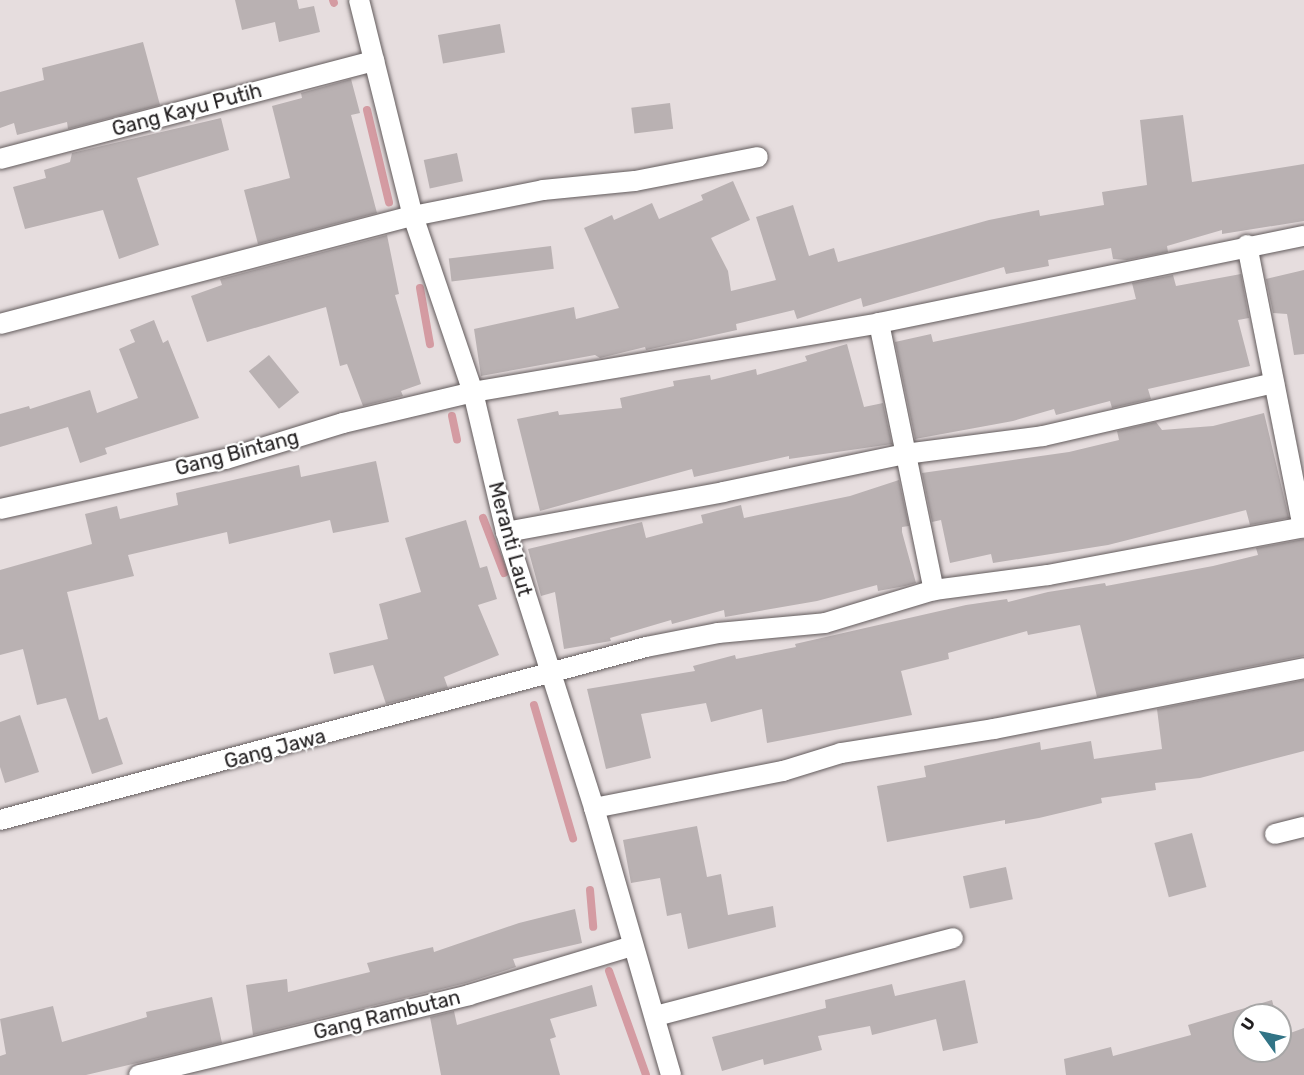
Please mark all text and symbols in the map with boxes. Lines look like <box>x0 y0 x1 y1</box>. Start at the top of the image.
street label: Gang Kayu Putih <box>110 78 264 142</box>
street label: Gang Bintang <box>173 425 301 481</box>
street label: Meranti Laut <box>483 479 537 599</box>
street label: Gang Jawa <box>222 724 328 774</box>
street label: Gang Rambutan <box>311 985 463 1045</box>
north arrow <box>1232 1003 1292 1063</box>
text: U <box>1237 1014 1259 1034</box>

